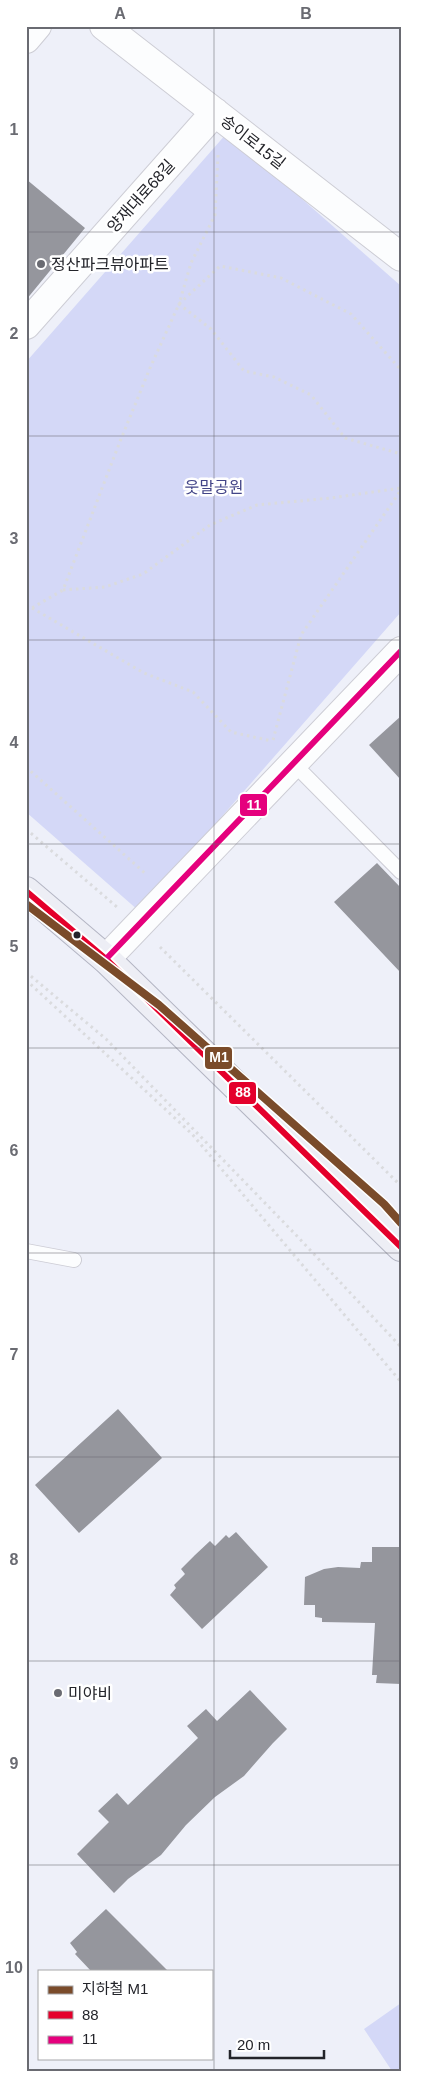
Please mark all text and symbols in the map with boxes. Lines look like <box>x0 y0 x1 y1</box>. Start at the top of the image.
text: A <box>114 5 126 22</box>
text: B <box>300 5 312 22</box>
street label: 송이로15길 <box>218 112 288 172</box>
text: 1 <box>10 121 19 138</box>
street label: 양재대로68길 <box>104 156 178 236</box>
place label: 정산파크뷰아파트 <box>51 256 169 273</box>
marker: 정산파크뷰아파트 <box>35 258 47 270</box>
text: 2 <box>10 325 19 342</box>
park label: 웃말공원 <box>185 479 243 496</box>
text: 3 <box>10 530 19 547</box>
text: 4 <box>10 734 19 751</box>
line badge: 11 <box>239 793 268 817</box>
text: 11 <box>247 797 262 813</box>
unlabelled marker <box>72 930 82 940</box>
text: 5 <box>10 938 19 955</box>
line badge: M1 <box>204 1046 233 1070</box>
text: M1 <box>209 1049 229 1065</box>
line badge: 88 <box>228 1081 257 1105</box>
text: 88 <box>235 1084 251 1100</box>
text: 6 <box>10 1142 19 1159</box>
text: 7 <box>10 1346 19 1363</box>
text: 8 <box>10 1551 19 1568</box>
place label: 미야비 <box>68 1685 112 1702</box>
marker: 미야비 <box>52 1687 64 1699</box>
text: 9 <box>10 1755 19 1772</box>
text: 10 <box>5 1959 23 1976</box>
legend <box>38 1970 212 2060</box>
text: 지하철 M1 <box>82 1980 148 1997</box>
text: 88 <box>82 2006 99 2023</box>
scale bar <box>230 2027 323 2059</box>
text: 11 <box>82 2030 98 2047</box>
text: 20 m <box>237 2036 270 2053</box>

